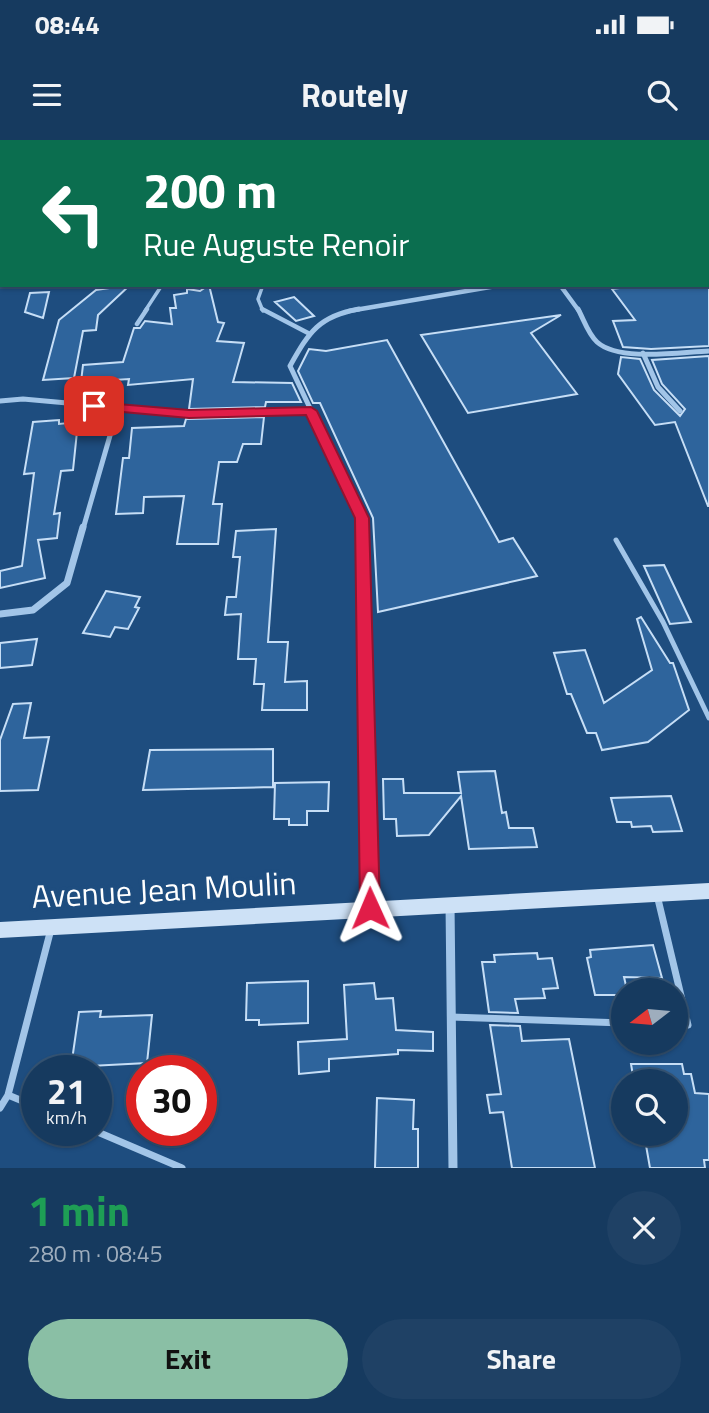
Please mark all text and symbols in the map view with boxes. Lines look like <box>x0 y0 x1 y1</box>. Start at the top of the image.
text: 08:44 <box>35 5 100 44</box>
text: Routely <box>301 71 408 119</box>
icon: menu <box>28 76 66 114</box>
icon: search <box>643 76 681 114</box>
text: 200 m <box>143 152 277 227</box>
icon: left <box>28 168 119 259</box>
text: Rue Auguste Renoir <box>143 220 409 268</box>
pin <box>64 376 124 436</box>
icon: arrive <box>75 387 113 425</box>
street label: Avenue Jean Moulin <box>30 858 297 920</box>
position arrow <box>333 871 407 945</box>
north arrow <box>611 978 688 1055</box>
map controls <box>611 978 688 1146</box>
speed limit sign: 30 <box>126 1055 217 1146</box>
text: 21 <box>47 1064 86 1118</box>
button: search <box>611 1069 688 1146</box>
text: km/h <box>46 1104 87 1131</box>
text: 1 min <box>28 1178 130 1242</box>
button: close <box>607 1191 681 1265</box>
text: 280 m · 08:45 <box>28 1236 163 1271</box>
button: Exit <box>28 1319 348 1399</box>
button: Share <box>362 1319 681 1399</box>

